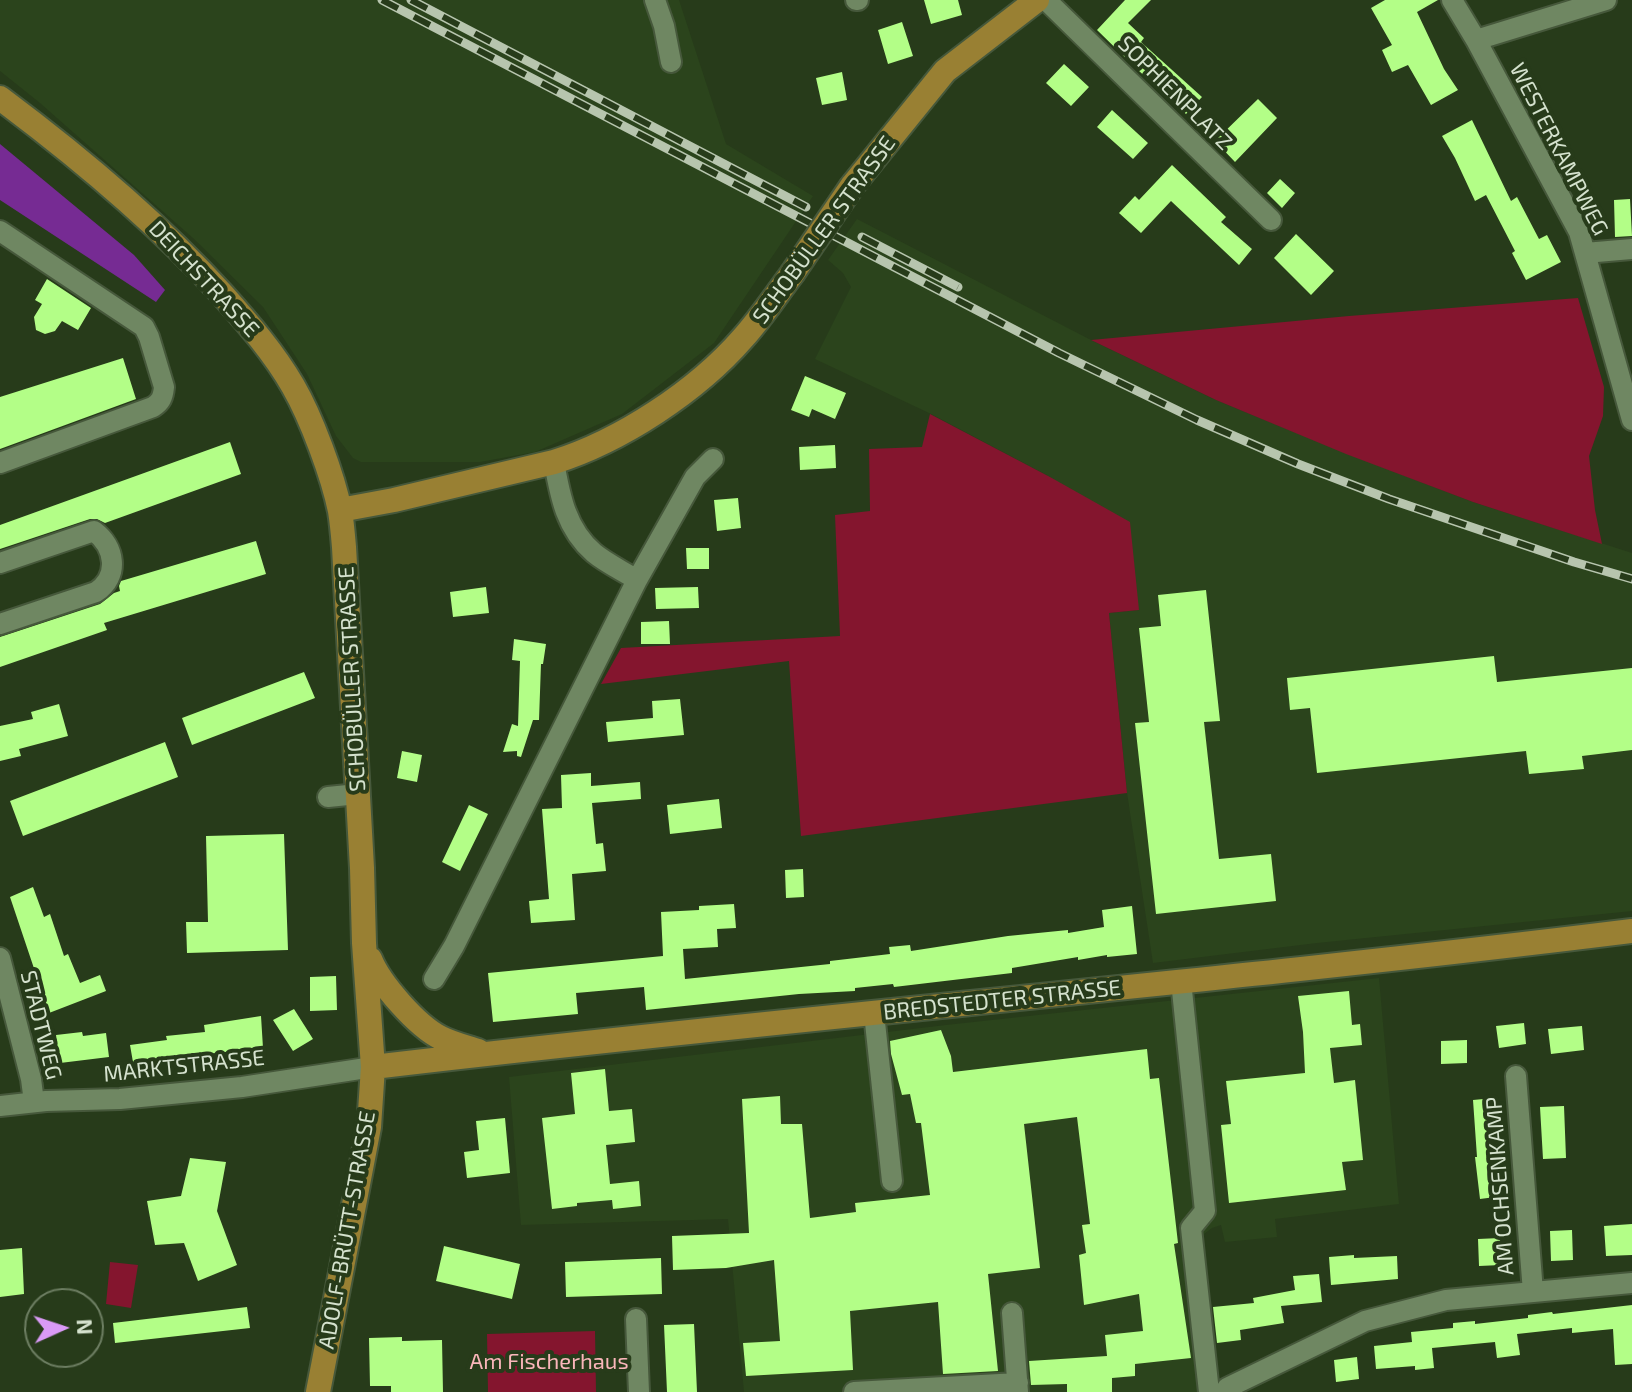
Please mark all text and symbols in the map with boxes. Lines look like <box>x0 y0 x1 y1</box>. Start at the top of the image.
street label: SOPHIENPLATZ <box>1113 31 1237 155</box>
street label: WESTERKAMPWEG <box>1504 58 1614 240</box>
street label: SCHOBÜLLER STRASSE <box>747 131 901 329</box>
street label: DEICHSTRASSE <box>143 215 265 343</box>
street label: SCHOBÜLLER STRASSE <box>333 566 371 792</box>
street label: STADTWEG <box>15 968 67 1082</box>
street label: BREDSTEDTER STRASSE <box>882 974 1122 1026</box>
street label: MARKTSTRASSE <box>102 1044 266 1088</box>
street label: AM OCHSENKAMP <box>1481 1096 1519 1276</box>
street label: ADOLF-BRÜTT-STRASSE <box>313 1109 381 1351</box>
north arrow <box>24 1288 104 1368</box>
text: N <box>73 1318 99 1335</box>
park label: Am Fischerhaus <box>469 1349 629 1375</box>

